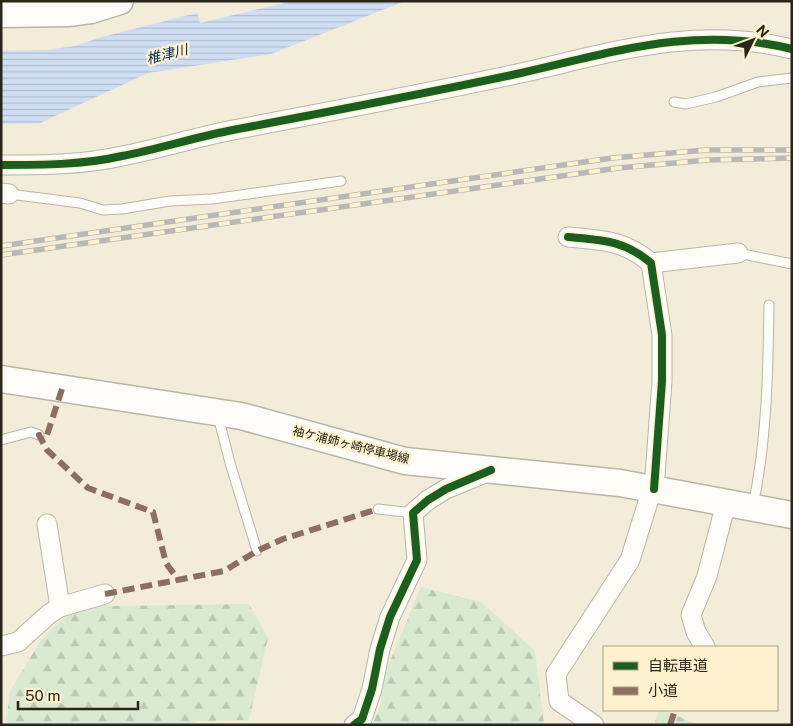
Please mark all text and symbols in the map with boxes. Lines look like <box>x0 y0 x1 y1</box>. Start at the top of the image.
north arrow <box>728 15 778 65</box>
text: N <box>753 22 772 41</box>
water label: 椎津川 <box>145 41 191 67</box>
street label: 袖ケ浦姉ヶ崎停車場線 <box>291 424 411 466</box>
legend <box>603 646 778 711</box>
text: 自転車道 <box>648 657 708 674</box>
scale bar <box>18 678 138 710</box>
text: 小道 <box>648 682 678 699</box>
text: 50 m <box>25 687 60 704</box>

